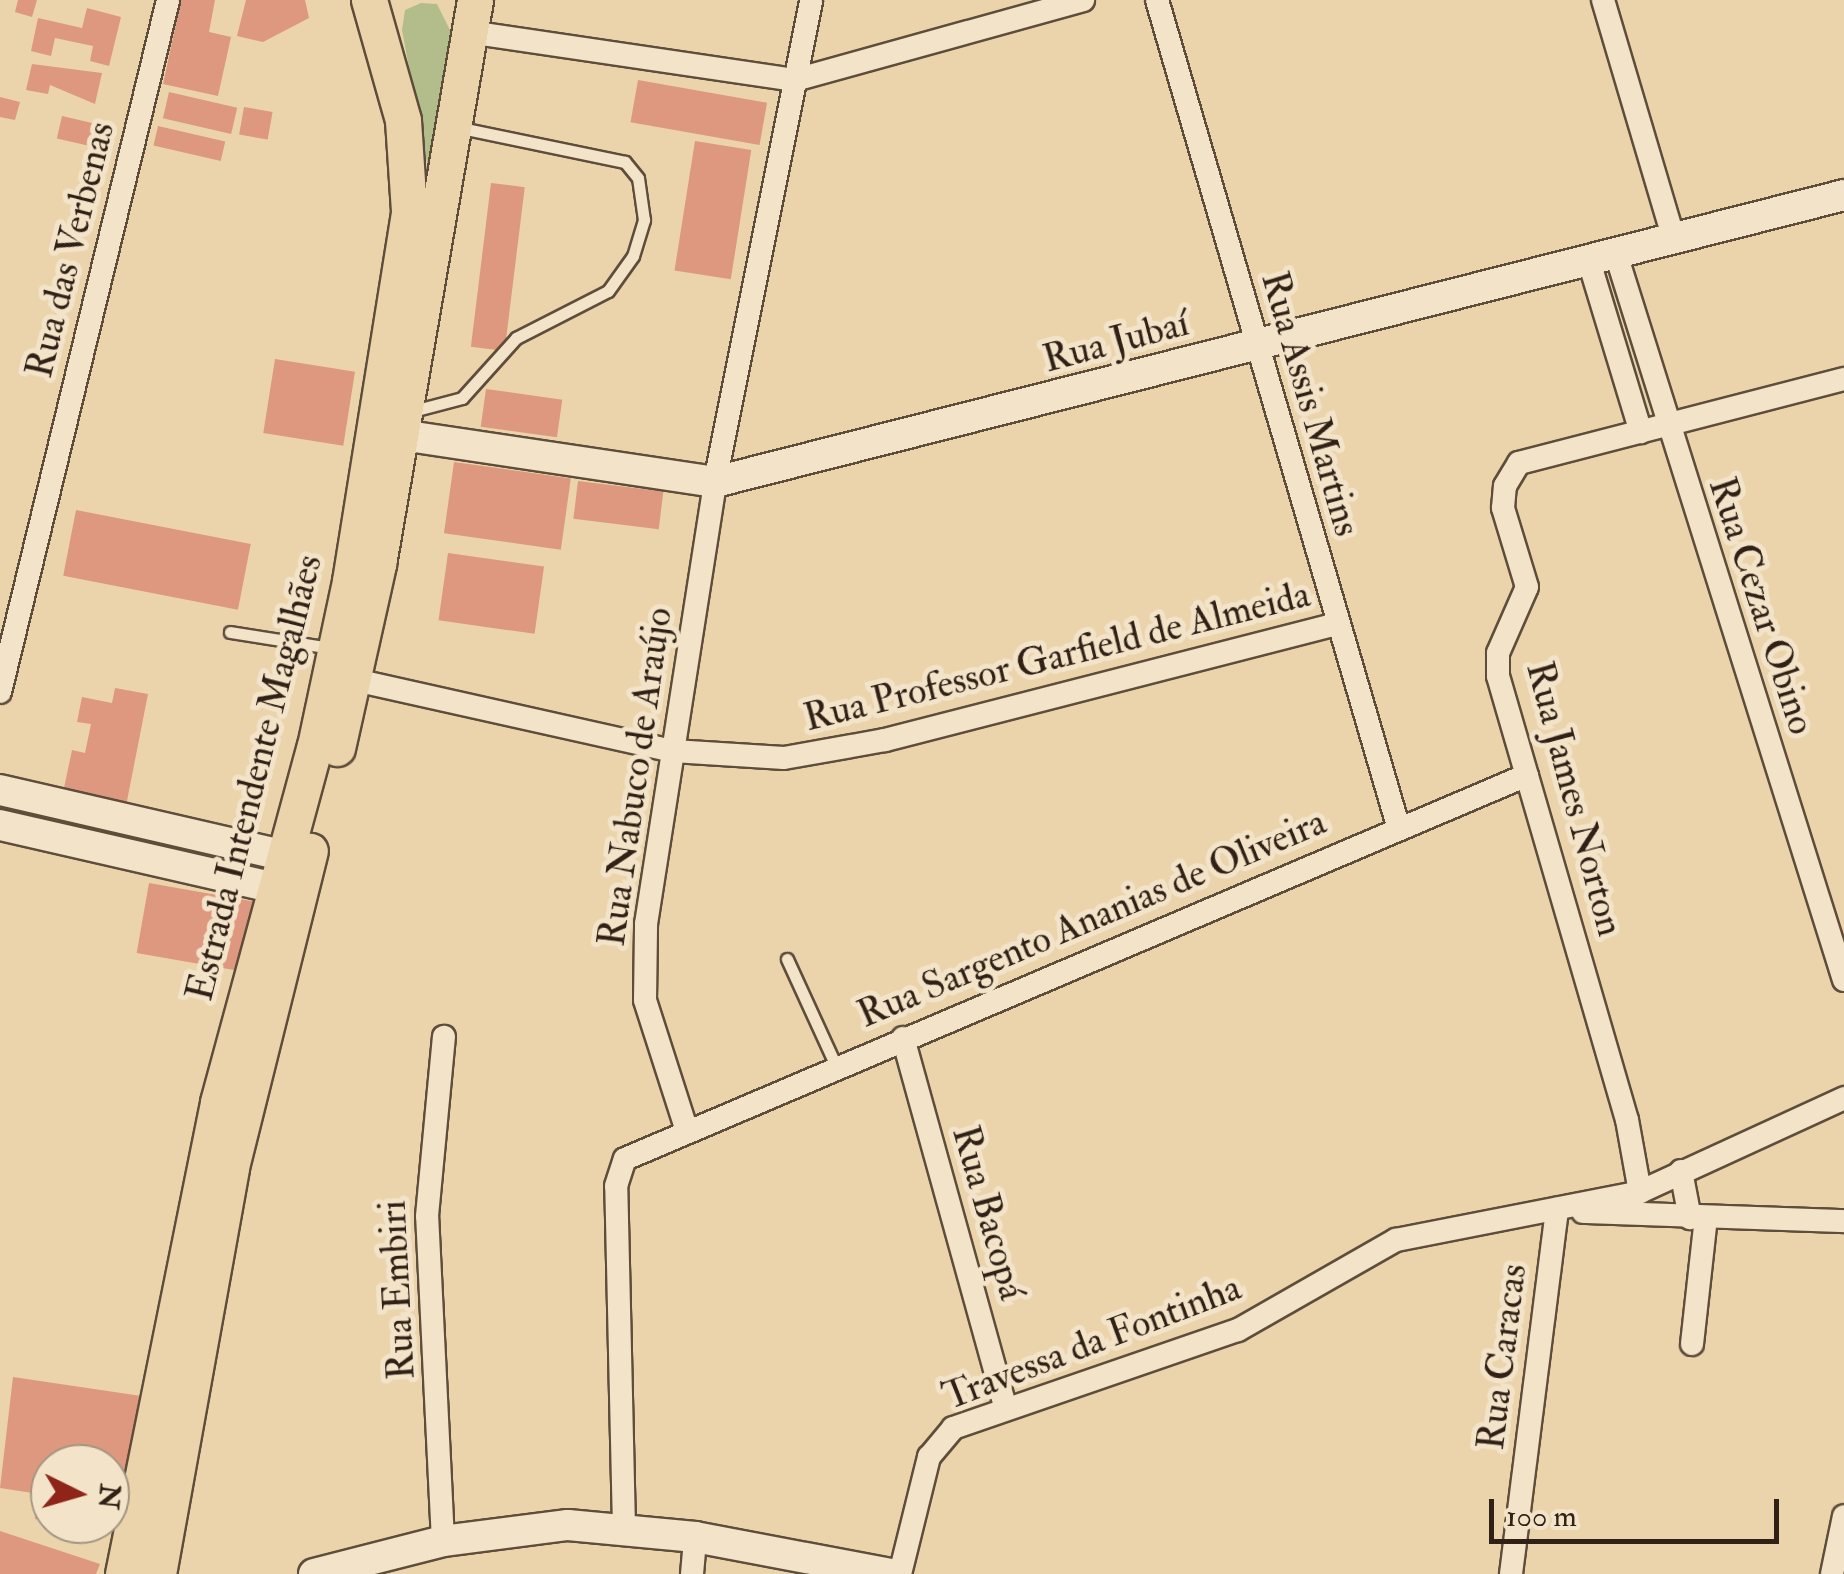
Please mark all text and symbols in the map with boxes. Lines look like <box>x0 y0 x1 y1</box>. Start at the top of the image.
street label: Rua das Verbenas <box>17 117 125 383</box>
street label: Rua Assis Martins <box>1250 267 1370 541</box>
street label: Rua Jubaí <box>1038 301 1194 383</box>
street label: Rua Cezar Obino <box>1698 472 1824 740</box>
street label: Estrada Intendente Magalhães <box>177 550 333 1006</box>
street label: Rua Professor Garfield de Almeida <box>799 572 1315 742</box>
street label: Rua Nabuco de Araújo <box>590 605 682 949</box>
street label: Rua James Norton <box>1515 657 1633 941</box>
street label: Rua Sargento Ananias de Oliveira <box>851 800 1333 1038</box>
street label: Rua Bacopá <box>941 1121 1035 1305</box>
street label: Rua Embiri <box>371 1199 425 1381</box>
street label: Rua Caracas <box>1469 1261 1537 1453</box>
street label: Travessa da Fontinha <box>937 1265 1247 1421</box>
north arrow <box>30 1444 130 1544</box>
scale bar <box>1494 1479 1784 1541</box>
text: N <box>90 1482 127 1510</box>
text: 100 m <box>1506 1498 1577 1535</box>

